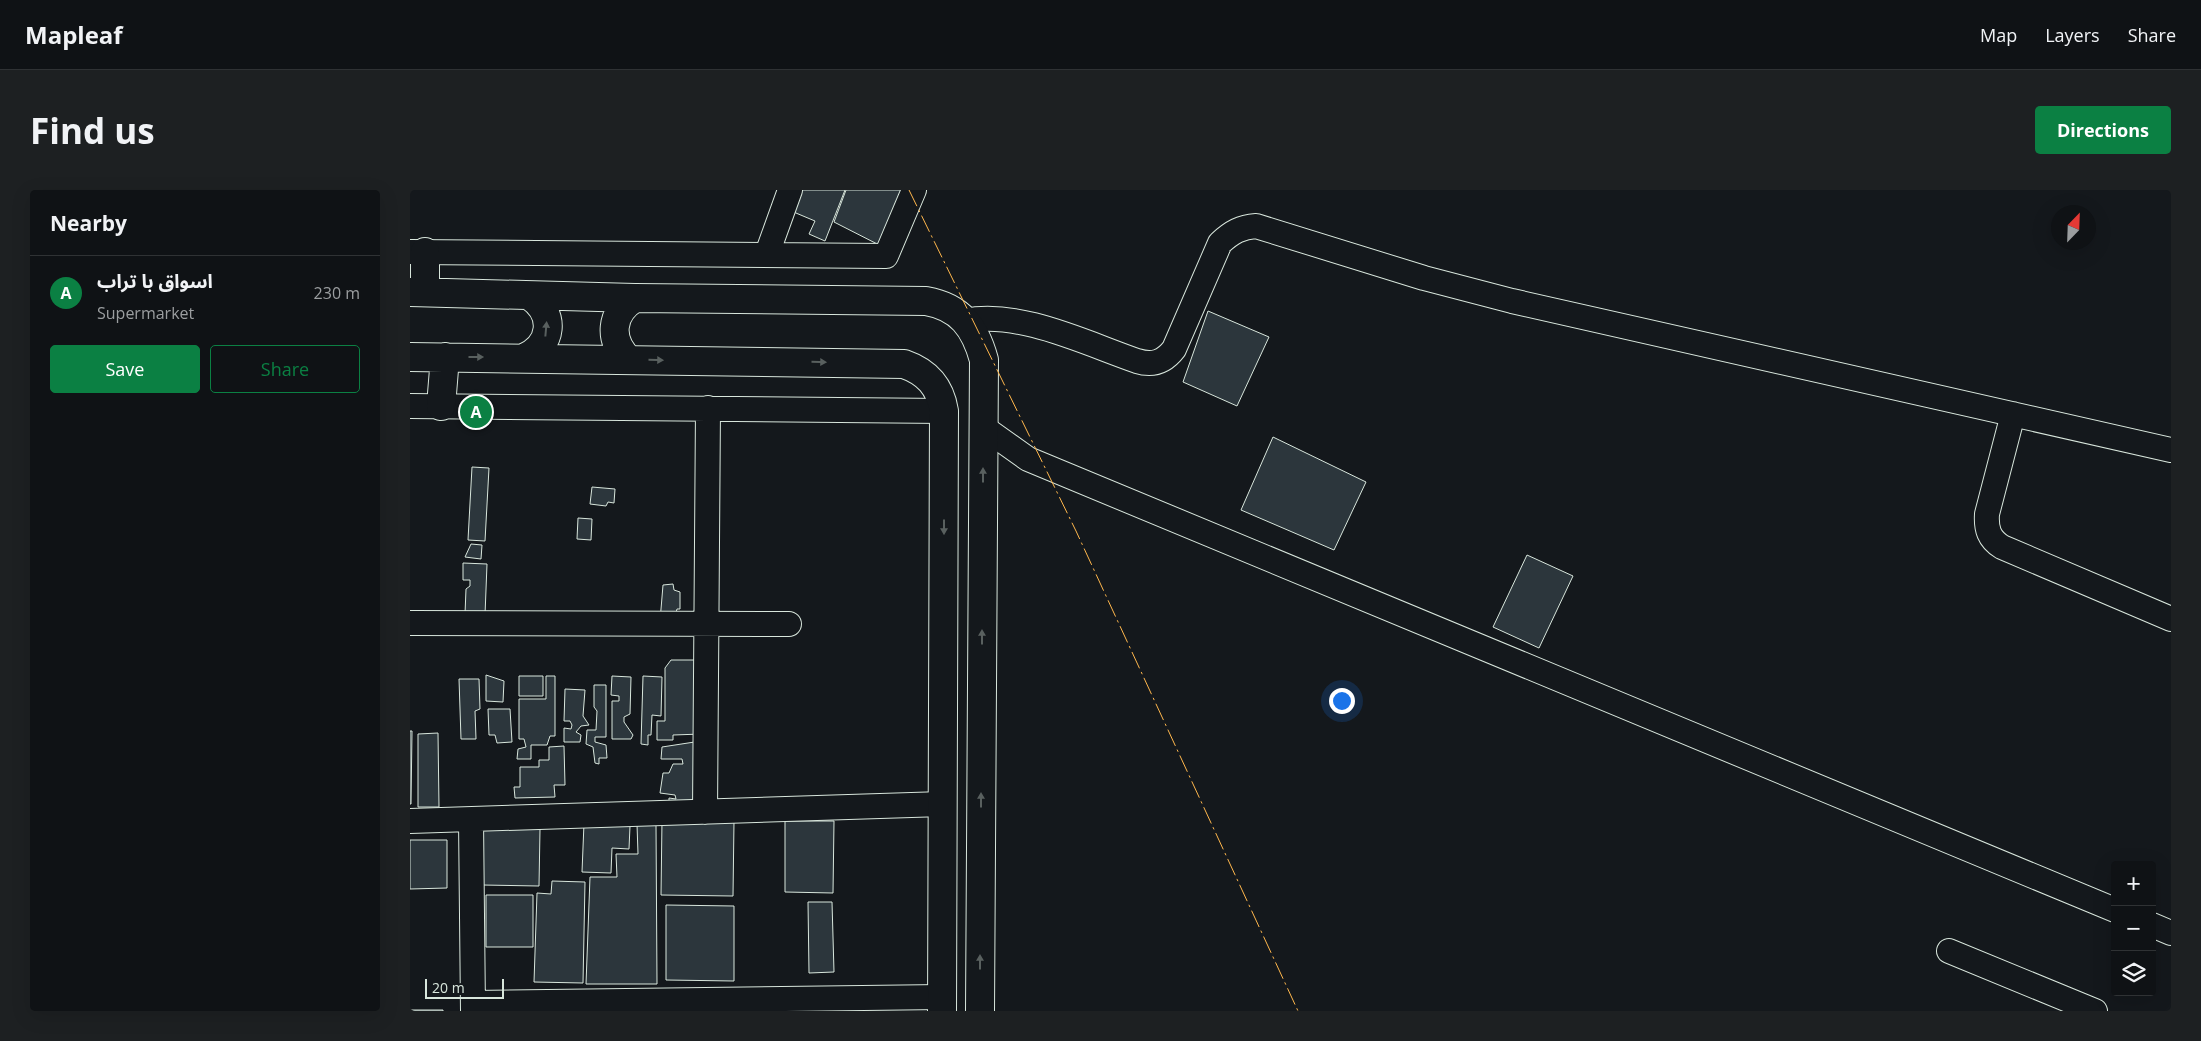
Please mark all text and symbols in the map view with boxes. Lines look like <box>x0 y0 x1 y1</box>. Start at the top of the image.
text: Mapleaf <box>25 18 123 51</box>
text: Map <box>1980 23 2017 47</box>
text: Layers <box>2045 23 2100 47</box>
text: Share <box>2128 23 2176 47</box>
button: Directions <box>2035 106 2171 154</box>
text: Find us <box>30 107 155 154</box>
north arrow <box>2051 205 2096 250</box>
text: Nearby <box>50 209 127 237</box>
text: اسواق با تراب <box>97 268 213 294</box>
text: A <box>60 282 72 304</box>
text: 230 m <box>314 282 360 304</box>
text: Supermarket <box>97 302 194 324</box>
one-way arrow <box>543 320 551 336</box>
button: Save <box>50 345 200 393</box>
button: Share <box>210 345 360 393</box>
one-way arrow <box>468 353 484 361</box>
one-way arrow <box>648 356 664 364</box>
one-way arrow <box>811 359 827 367</box>
pin: A <box>460 393 492 431</box>
one-way arrow <box>979 467 987 483</box>
one-way arrow <box>940 519 948 535</box>
one-way arrow <box>978 629 986 645</box>
your location <box>1329 688 1355 714</box>
one-way arrow <box>977 792 985 808</box>
map controls <box>2111 861 2156 996</box>
button: + <box>2111 861 2156 906</box>
button: − <box>2111 906 2156 951</box>
button: layers <box>2111 951 2156 996</box>
one-way arrow <box>976 954 984 970</box>
scale bar <box>425 976 504 999</box>
text: 20 m <box>432 978 465 997</box>

